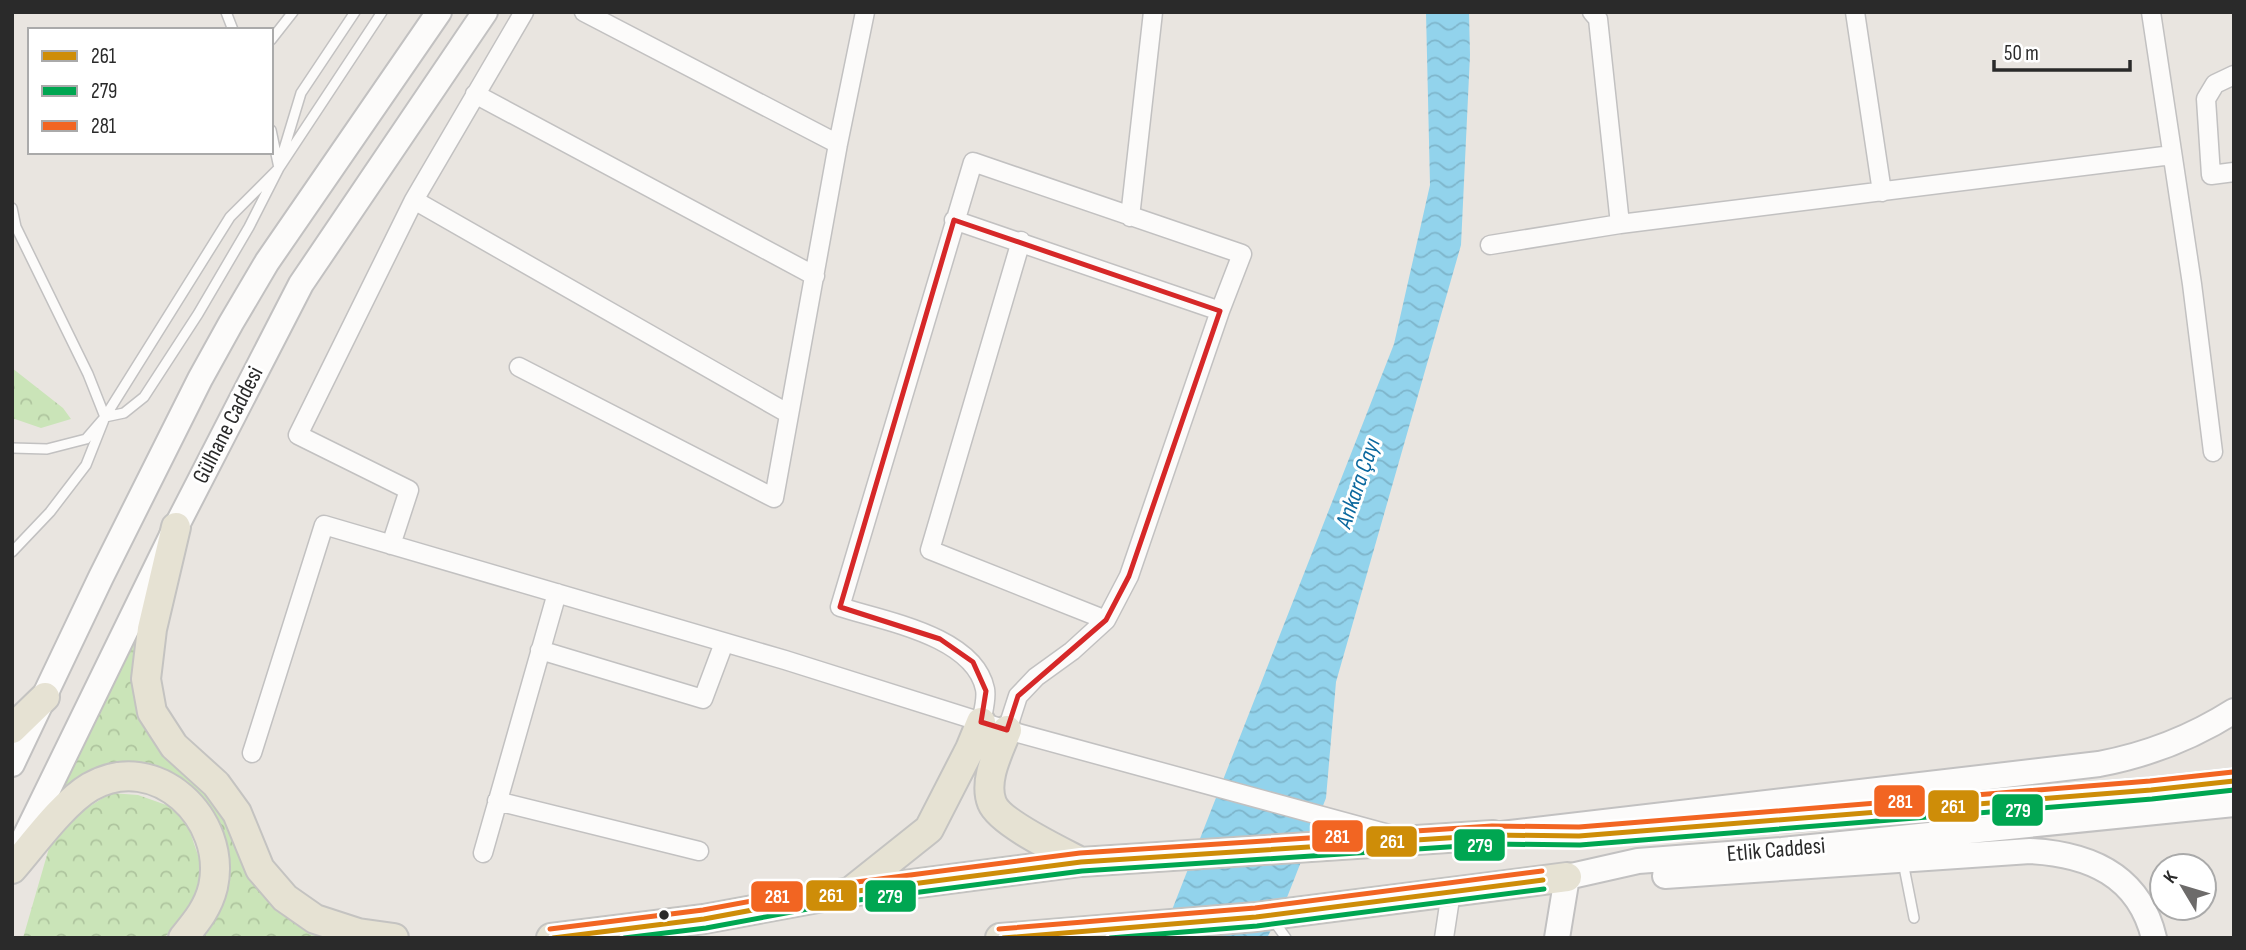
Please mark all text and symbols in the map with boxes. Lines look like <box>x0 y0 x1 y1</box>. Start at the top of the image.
legend <box>28 28 273 154</box>
scale bar <box>1994 28 2130 72</box>
text: 50 m <box>2004 41 2039 66</box>
text: 261 <box>91 44 117 69</box>
text: 279 <box>91 79 117 104</box>
text: 281 <box>91 114 117 139</box>
street label: Gülhane Caddesi <box>187 362 269 488</box>
water label: Ankara Çayı <box>1329 434 1387 533</box>
line badge: 281 <box>1873 784 1926 818</box>
line badge: 261 <box>1927 789 1980 823</box>
text: 281 <box>1888 791 1913 814</box>
line badge: 279 <box>1991 793 2044 827</box>
text: 261 <box>1941 796 1966 819</box>
text: 279 <box>2005 800 2031 823</box>
line badge: 281 <box>1311 819 1364 853</box>
line badge: 261 <box>1365 825 1418 858</box>
text: 281 <box>1325 826 1350 849</box>
line badge: 279 <box>1453 828 1506 862</box>
text: 261 <box>1380 831 1405 854</box>
street label: Etlik Caddesi <box>1726 832 1826 868</box>
text: 279 <box>1467 835 1493 858</box>
north arrow <box>2148 852 2218 922</box>
text: K <box>2159 866 2183 888</box>
line badge: 261 <box>805 879 858 912</box>
line badge: 279 <box>864 879 917 913</box>
line badge: 281 <box>750 880 804 913</box>
text: 261 <box>819 885 844 908</box>
text: 281 <box>765 886 790 909</box>
text: 279 <box>877 886 903 909</box>
unlabelled marker <box>657 908 671 922</box>

